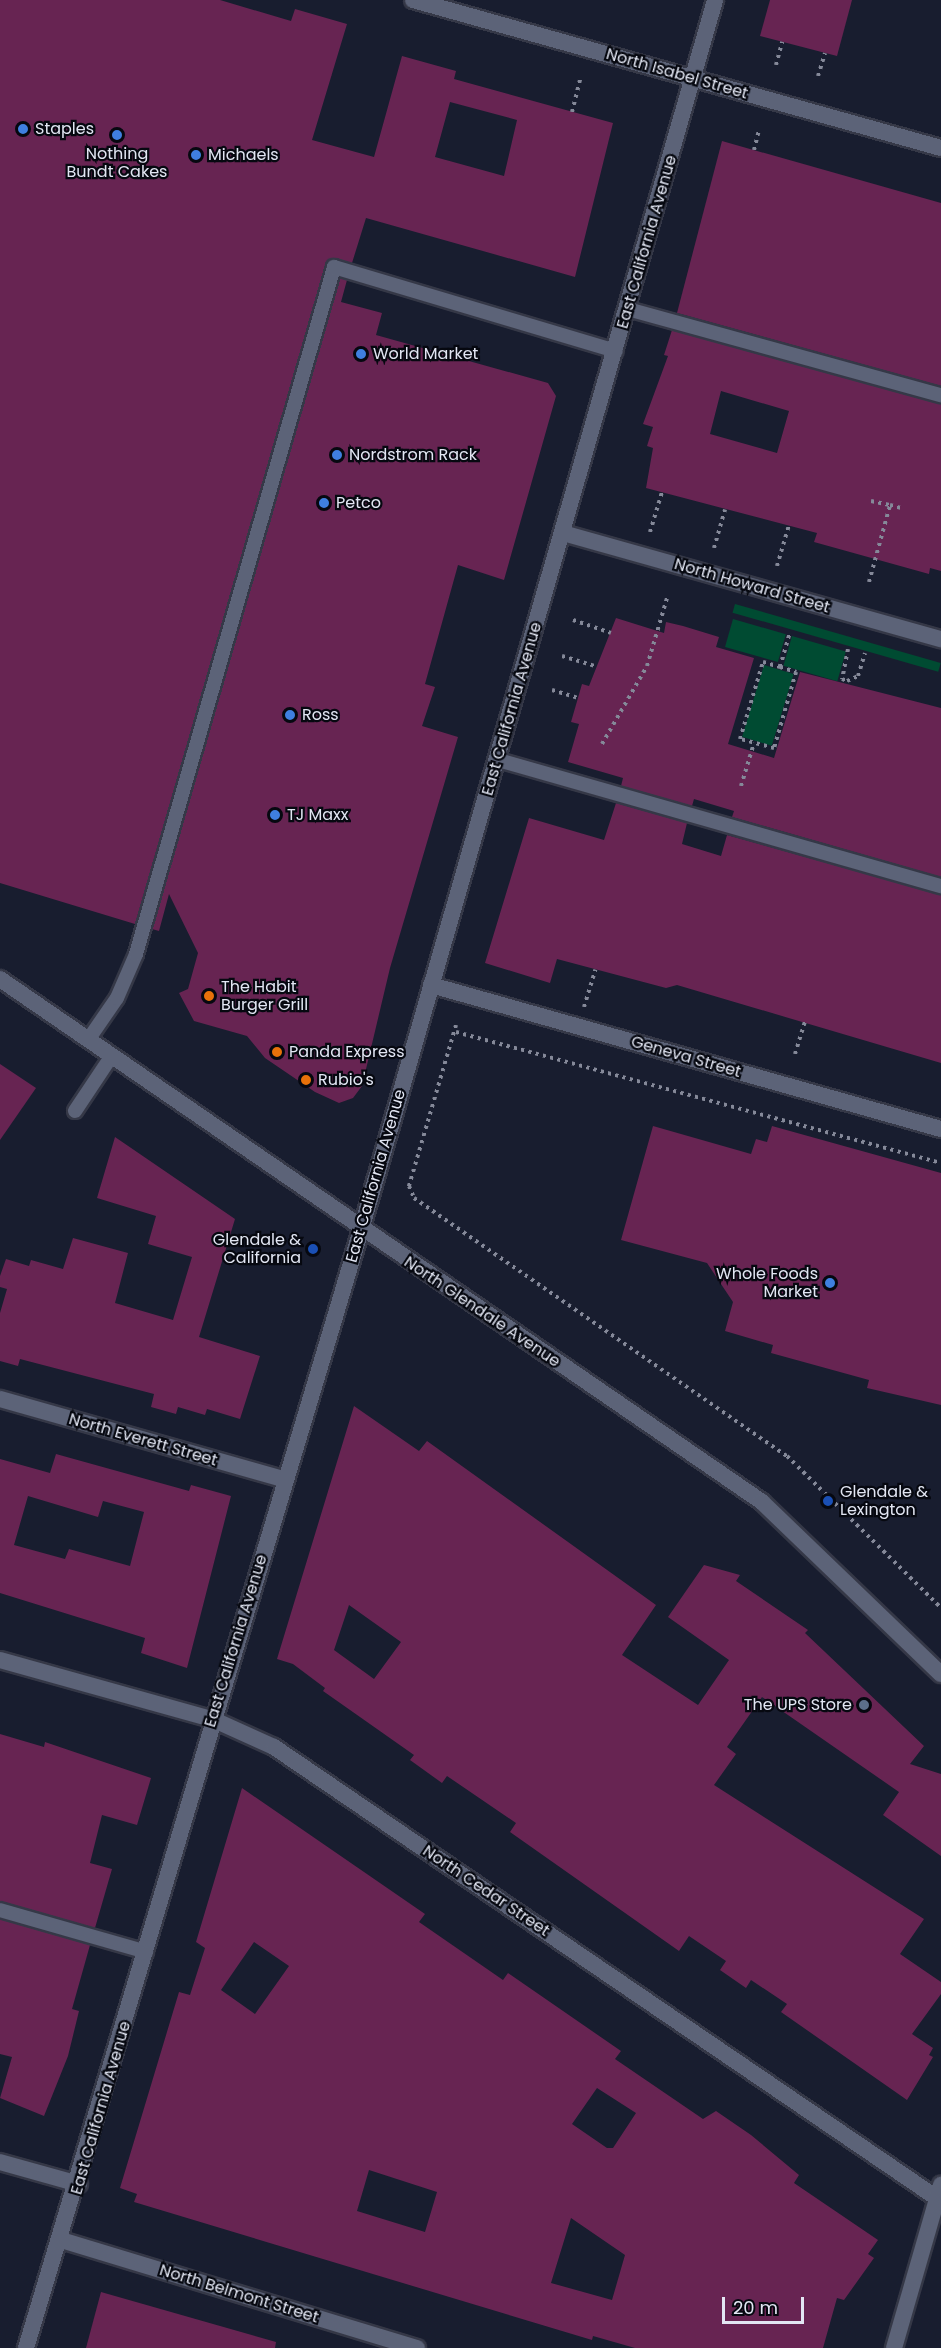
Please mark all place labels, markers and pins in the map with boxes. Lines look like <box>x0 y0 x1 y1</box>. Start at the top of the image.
place label: Staples <box>35 119 94 139</box>
marker: Staples <box>16 122 30 136</box>
marker: Nothing Bundt Cakes <box>110 128 124 142</box>
place label: Nothing Bundt Cakes <box>67 144 167 182</box>
place label: Michaels <box>208 145 279 165</box>
marker: Michaels <box>189 148 203 162</box>
place label: World Market <box>373 344 478 364</box>
marker: World Market <box>354 347 368 361</box>
place label: Nordstrom Rack <box>349 445 477 465</box>
marker: Nordstrom Rack <box>330 448 344 462</box>
place label: Petco <box>336 493 381 513</box>
marker: Petco <box>317 496 331 510</box>
place label: Ross <box>302 705 339 725</box>
marker: Ross <box>283 708 297 722</box>
place label: TJ Maxx <box>287 805 348 825</box>
marker: TJ Maxx <box>268 808 282 822</box>
place label: The Habit Burger Grill <box>221 977 308 1015</box>
marker: The Habit Burger Grill <box>202 989 216 1003</box>
place label: Panda Express <box>289 1042 405 1062</box>
marker: Panda Express <box>270 1045 284 1059</box>
place label: Rubio's <box>318 1070 374 1090</box>
marker: Rubio's <box>299 1073 313 1087</box>
place label: Glendale & California <box>213 1230 301 1268</box>
marker: Glendale & California <box>306 1242 320 1256</box>
place label: Whole Foods Market <box>716 1264 818 1302</box>
marker: Whole Foods Market <box>823 1276 837 1290</box>
place label: Glendale & Lexington <box>840 1482 928 1520</box>
marker: Glendale & Lexington <box>821 1494 835 1508</box>
place label: The UPS Store <box>744 1695 852 1715</box>
marker: The UPS Store <box>857 1698 871 1712</box>

